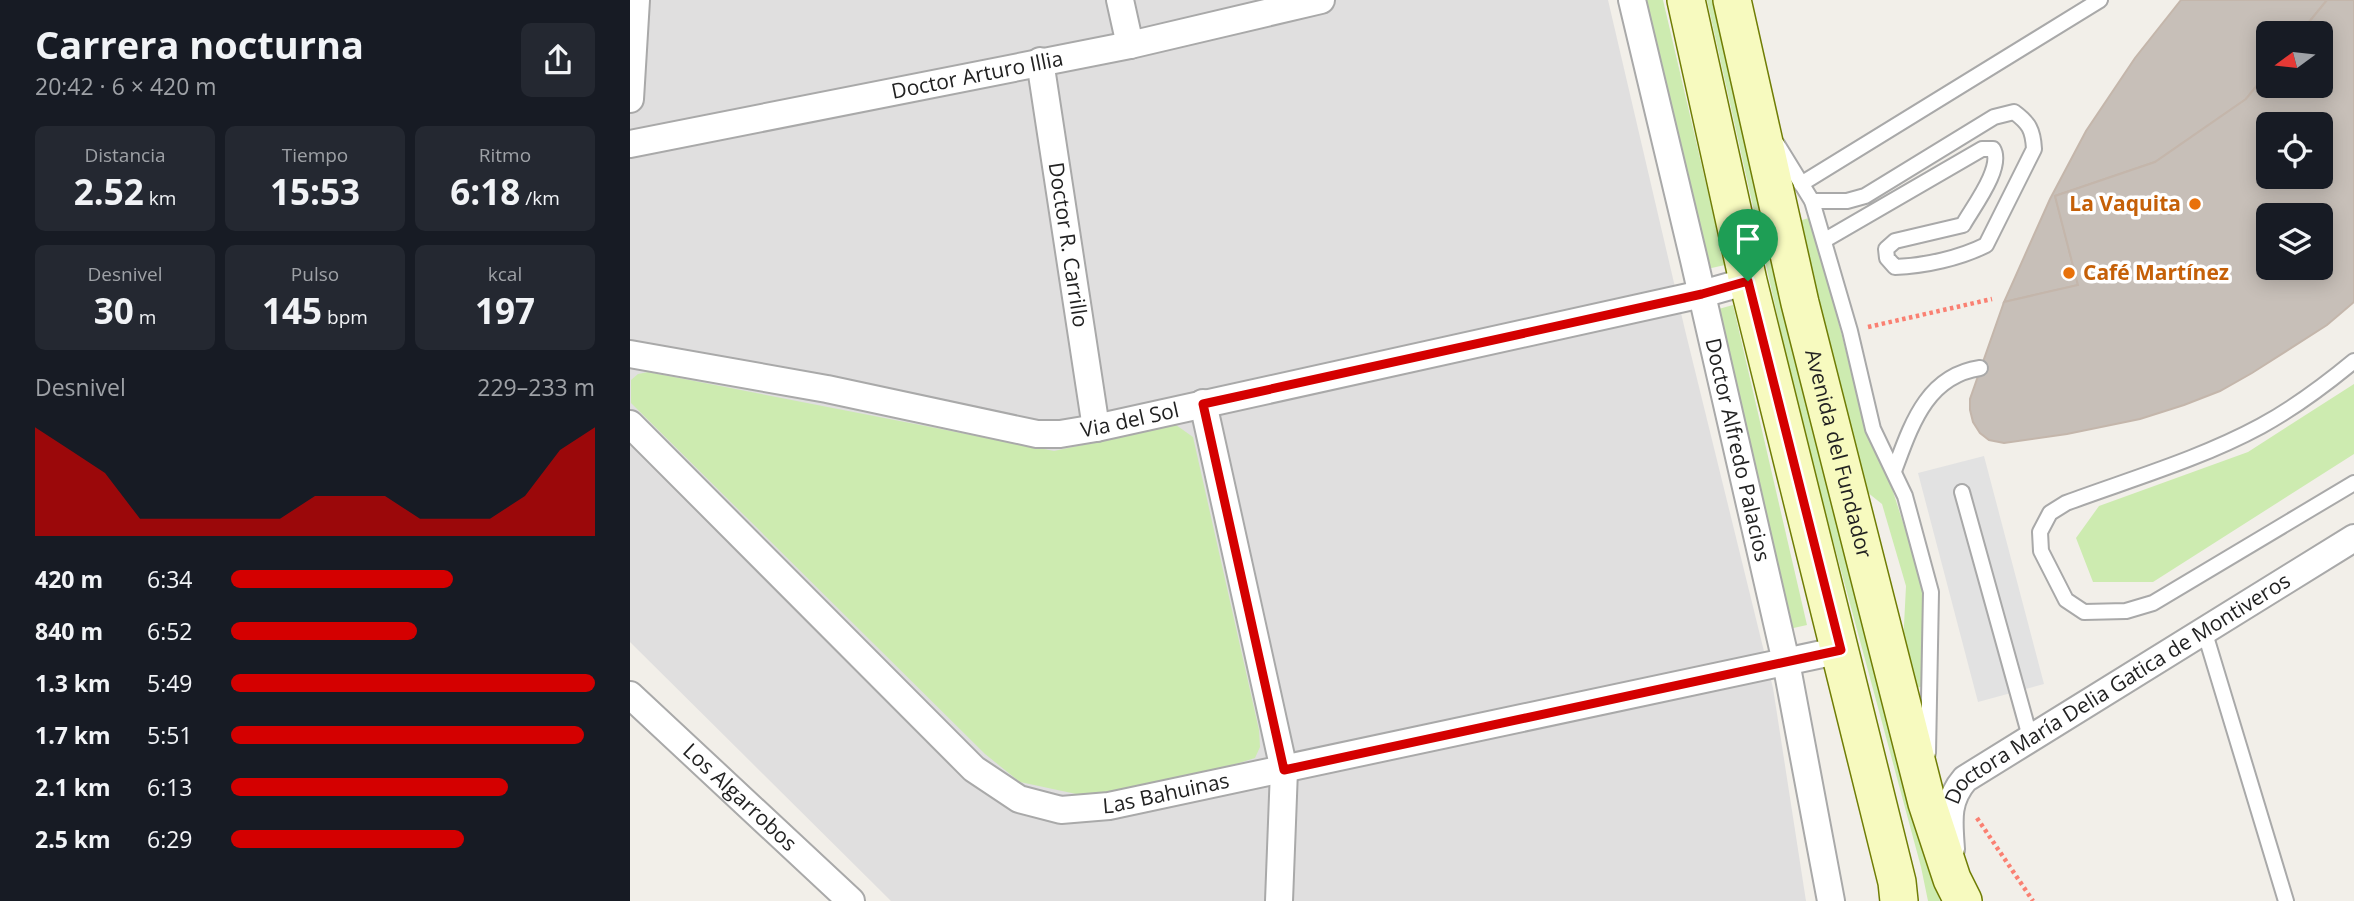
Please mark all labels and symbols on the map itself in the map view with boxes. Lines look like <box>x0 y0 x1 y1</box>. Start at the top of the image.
north arrow <box>2256 21 2333 98</box>
street label: Doctor Arturo Illia <box>889 44 1065 105</box>
street label: Doctor R. Carrillo <box>1043 160 1095 329</box>
place label: La Vaquita <box>2069 189 2181 217</box>
marker: La Vaquita <box>2187 196 2203 212</box>
pin <box>1718 209 1778 281</box>
place label: Café Martínez <box>2083 258 2229 286</box>
marker: Café Martínez <box>2061 265 2077 281</box>
street label: Doctor Alfredo Palacios <box>1699 335 1778 564</box>
street label: Avenida del Fundador <box>1799 346 1879 561</box>
street label: Via del Sol <box>1078 395 1181 443</box>
street label: Doctora María Delia Gatica de Montiveros <box>1937 566 2295 808</box>
street label: Los Algarrobos <box>677 736 803 857</box>
street label: Las Bahuinas <box>1101 766 1232 819</box>

